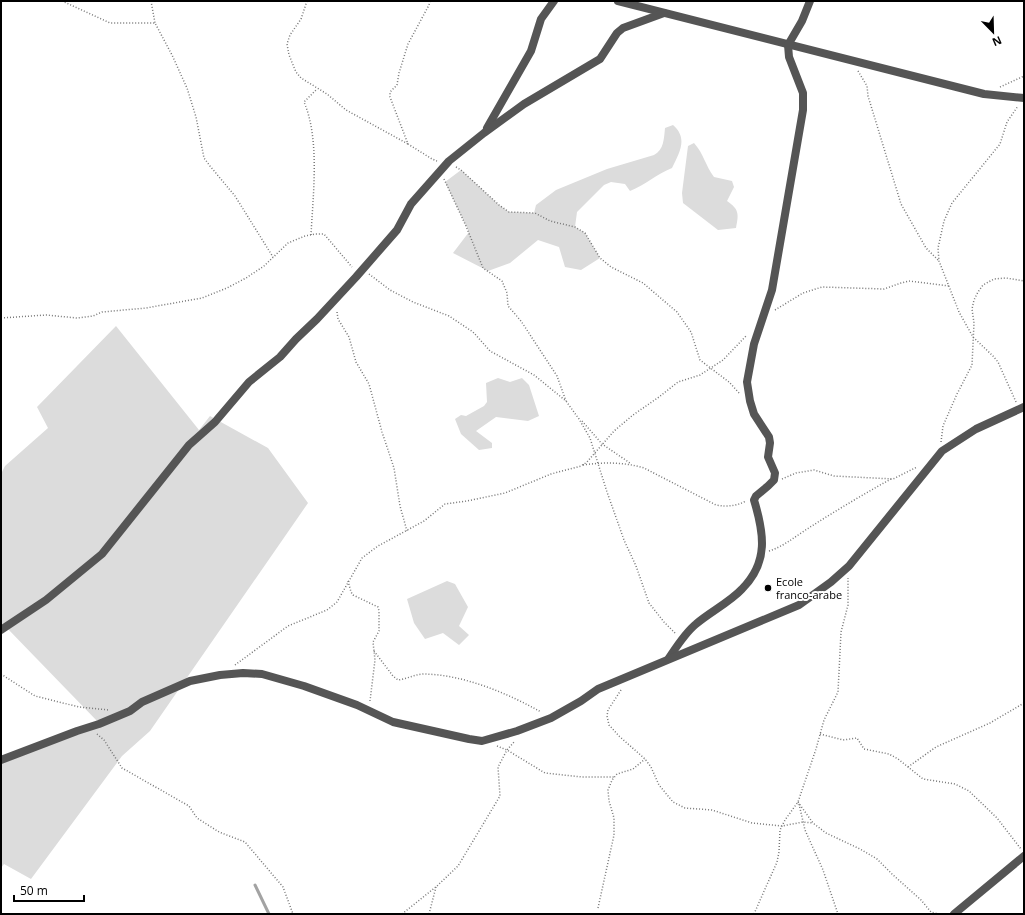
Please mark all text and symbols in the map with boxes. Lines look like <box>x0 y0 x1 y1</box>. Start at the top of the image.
north arrow <box>973 12 1013 52</box>
text: N <box>990 33 1004 50</box>
place label: Ecole franco-arabe <box>776 574 842 602</box>
marker: Ecole franco-arabe <box>763 583 773 593</box>
scale bar <box>14 877 84 903</box>
text: 50 m <box>20 882 48 899</box>

